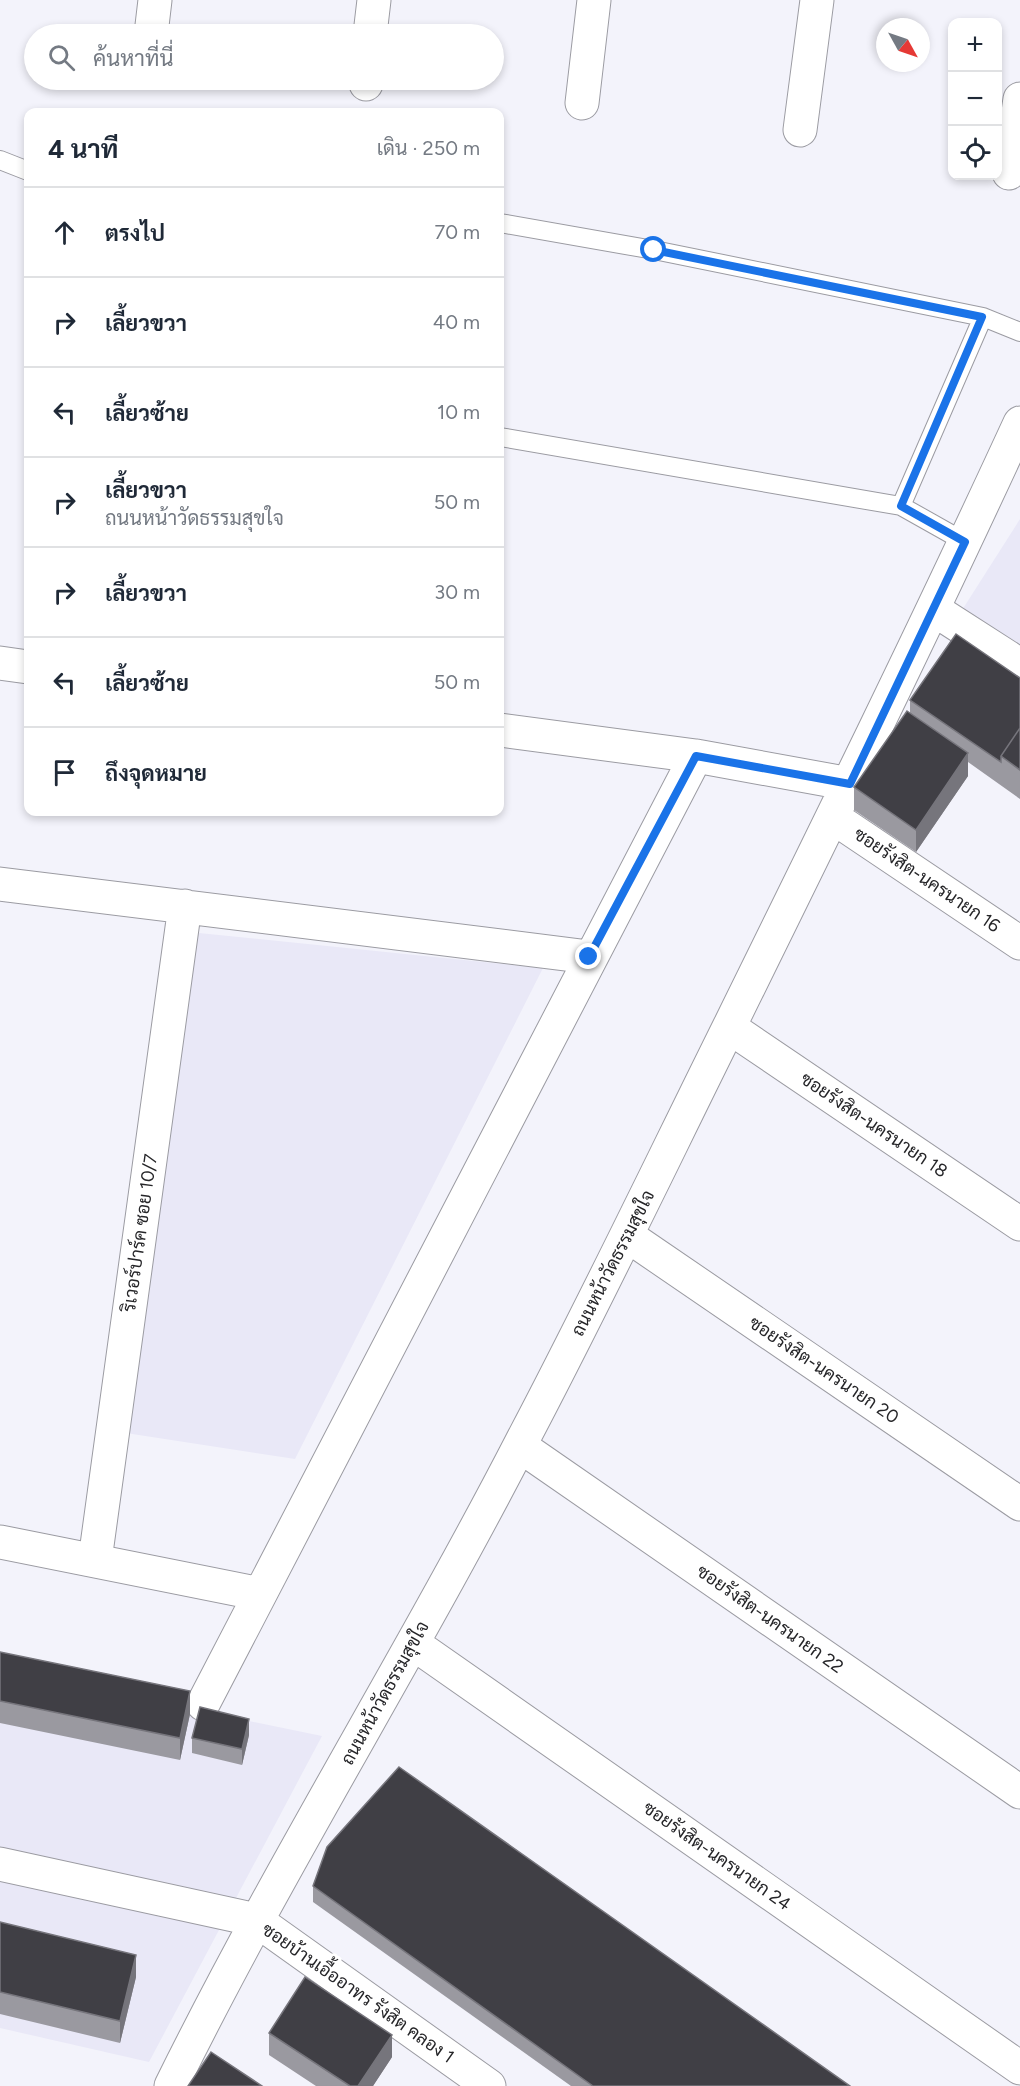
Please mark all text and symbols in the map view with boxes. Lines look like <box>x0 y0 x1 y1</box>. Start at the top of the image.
north arrow <box>876 18 930 72</box>
map controls <box>948 18 1002 180</box>
button: + <box>948 18 1002 72</box>
search box <box>24 24 504 90</box>
icon: search <box>45 41 78 74</box>
text: ค้นหาที่นี่ <box>93 45 173 72</box>
button: − <box>948 72 1002 126</box>
button: locate <box>948 126 1002 180</box>
text: 4 นาที <box>48 133 118 165</box>
text: เดิน · 250 m <box>377 136 480 160</box>
icon: ahead <box>48 216 81 249</box>
text: ตรงไป <box>105 220 165 247</box>
text: 70 m <box>434 220 480 244</box>
route start <box>640 236 666 262</box>
icon: right <box>48 306 81 339</box>
text: เลี้ยวขวา <box>105 310 187 337</box>
text: 40 m <box>433 310 480 334</box>
icon: left <box>48 396 81 429</box>
text: เลี้ยวซ้าย <box>105 400 189 427</box>
text: 10 m <box>437 400 480 424</box>
text: เลี้ยวขวา <box>105 477 187 504</box>
icon: right <box>48 486 81 519</box>
text: 50 m <box>434 490 480 514</box>
text: ถนนหน้าวัดธรรมสุขใจ <box>105 506 284 530</box>
icon: right <box>48 576 81 609</box>
text: เลี้ยวขวา <box>105 580 187 607</box>
text: 30 m <box>434 580 480 604</box>
icon: left <box>48 666 81 699</box>
text: เลี้ยวซ้าย <box>105 670 189 697</box>
text: 50 m <box>434 670 480 694</box>
icon: arrive <box>48 756 81 789</box>
text: ถึงจุดหมาย <box>105 760 207 787</box>
street label: ซอยรังสิต-นครนายก 16 <box>850 823 1004 937</box>
route end <box>575 943 601 969</box>
street label: ซอยรังสิต-นครนายก 18 <box>796 1068 952 1182</box>
street label: ริเวอร์ปาร์ค ซอย 10/7 <box>116 1152 162 1315</box>
street label: ถนนหน้าวัดธรรมสุขใจ <box>565 1185 660 1340</box>
street label: ซอยรังสิต-นครนายก 20 <box>745 1312 903 1428</box>
street label: ซอยรังสิต-นครนายก 22 <box>692 1560 848 1678</box>
street label: ถนนหน้าวัดธรรมสุขใจ <box>335 1616 435 1769</box>
street label: ซอยรังสิต-นครนายก 24 <box>639 1797 795 1915</box>
street label: ซอยบ้านเอื้ออาทร รังสิต คลอง 1 <box>258 1914 461 2068</box>

